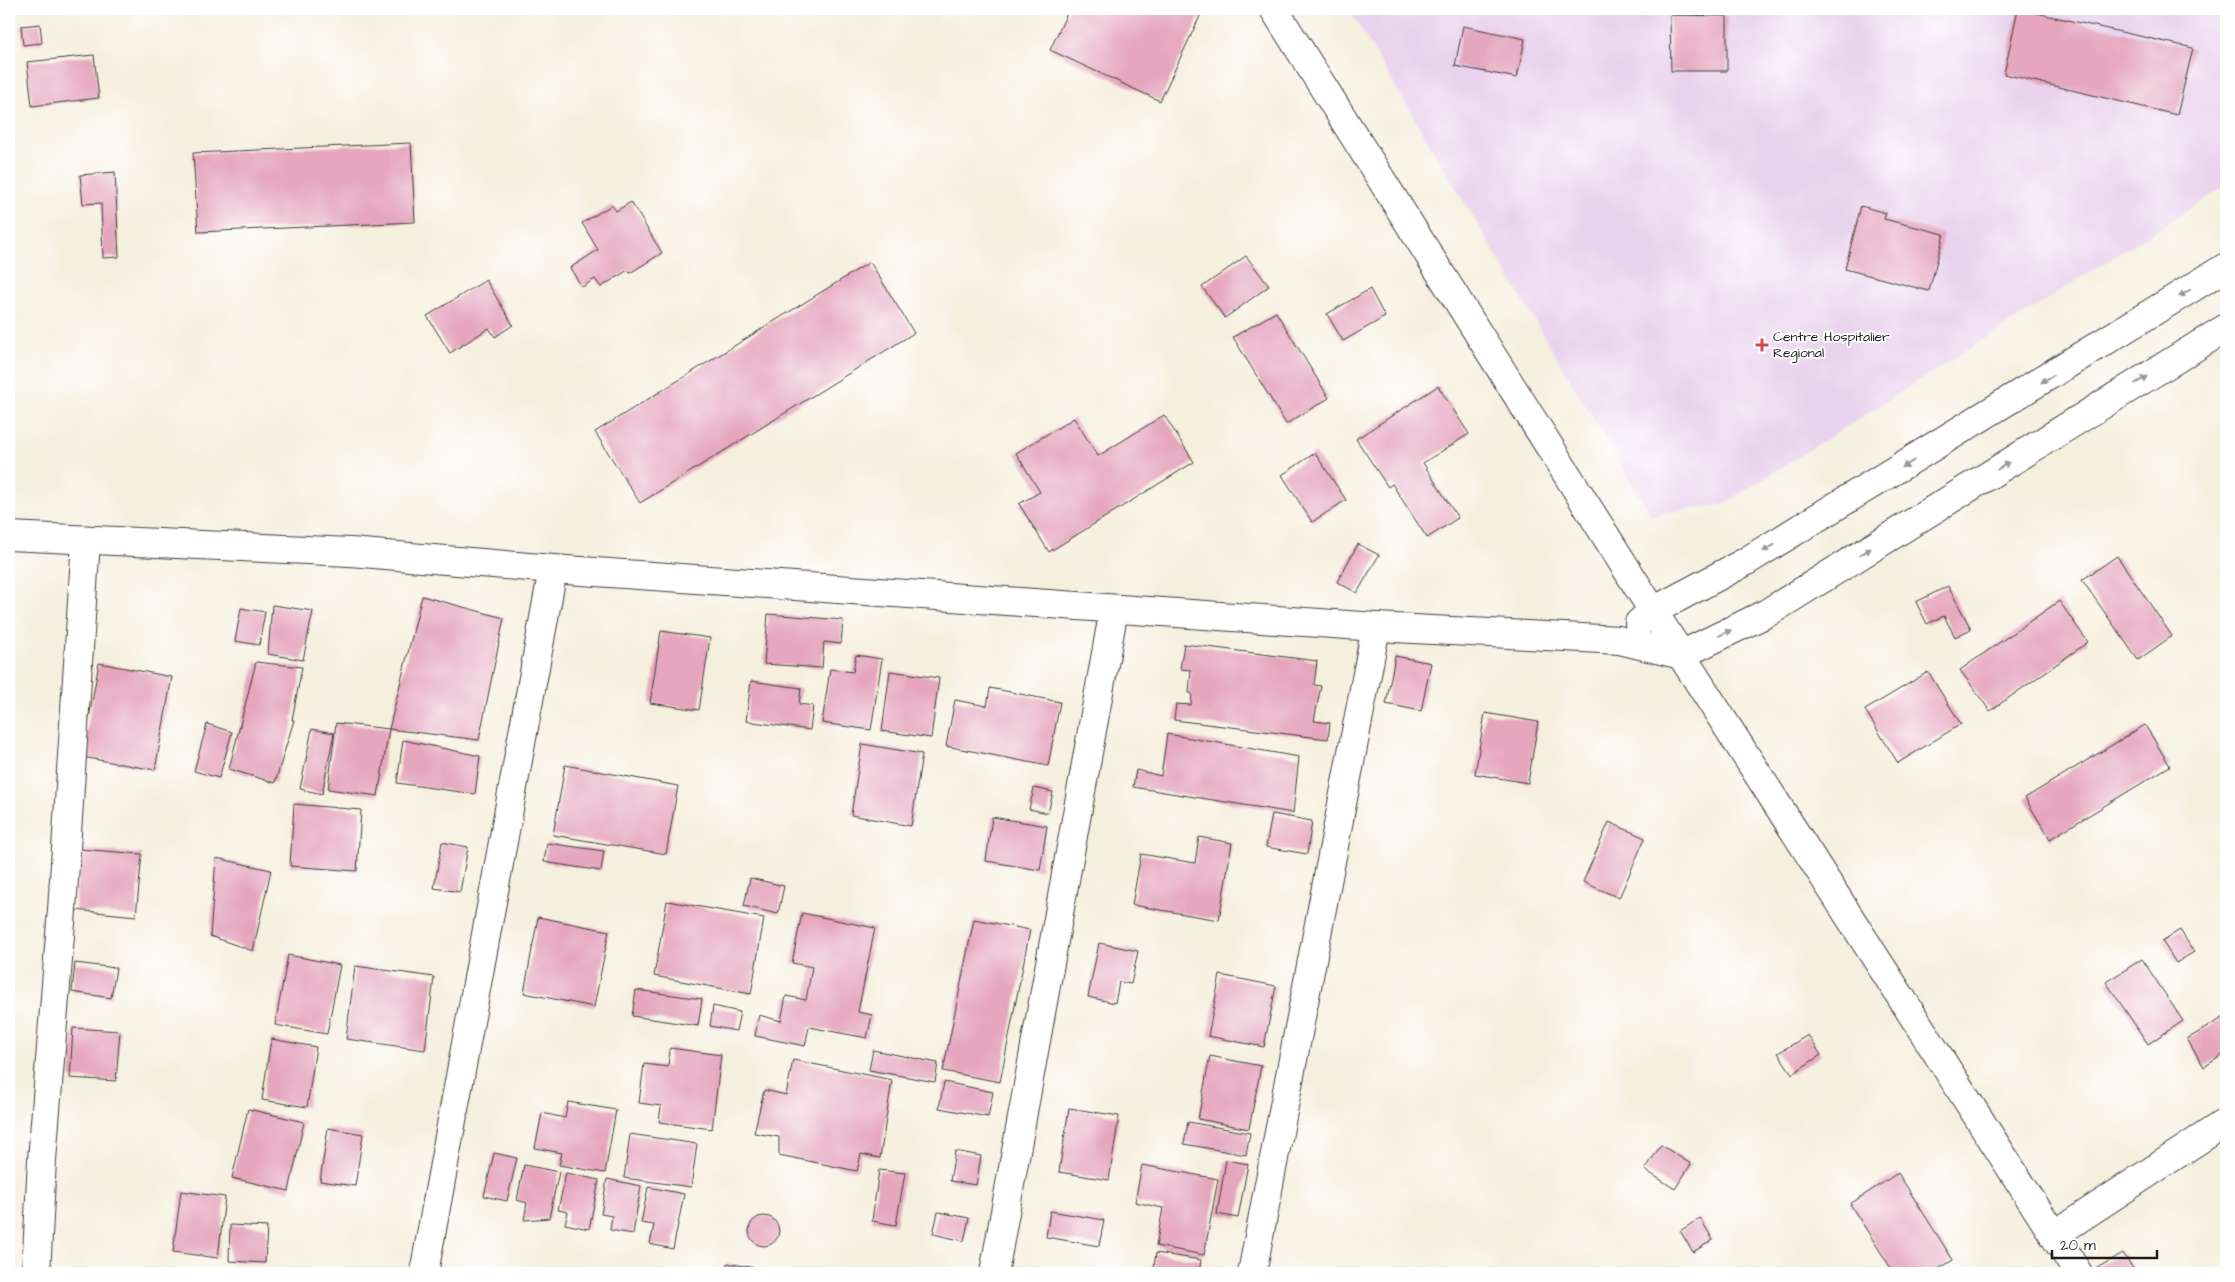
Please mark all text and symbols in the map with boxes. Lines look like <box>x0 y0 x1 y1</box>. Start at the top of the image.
one-way arrow <box>2178 289 2191 298</box>
place label: Centre Hospitalier Regional <box>1773 327 1890 363</box>
marker: Centre Hospitalier Regional <box>1755 338 1769 352</box>
one-way arrow <box>2040 375 2053 384</box>
one-way arrow <box>2135 375 2148 385</box>
one-way arrow <box>1902 459 1915 468</box>
one-way arrow <box>1997 461 2010 470</box>
one-way arrow <box>1763 543 1776 553</box>
one-way arrow <box>1859 547 1872 556</box>
one-way arrow <box>1718 629 1732 637</box>
scale bar <box>2052 1227 2158 1259</box>
text: 20 m <box>2060 1235 2096 1256</box>

